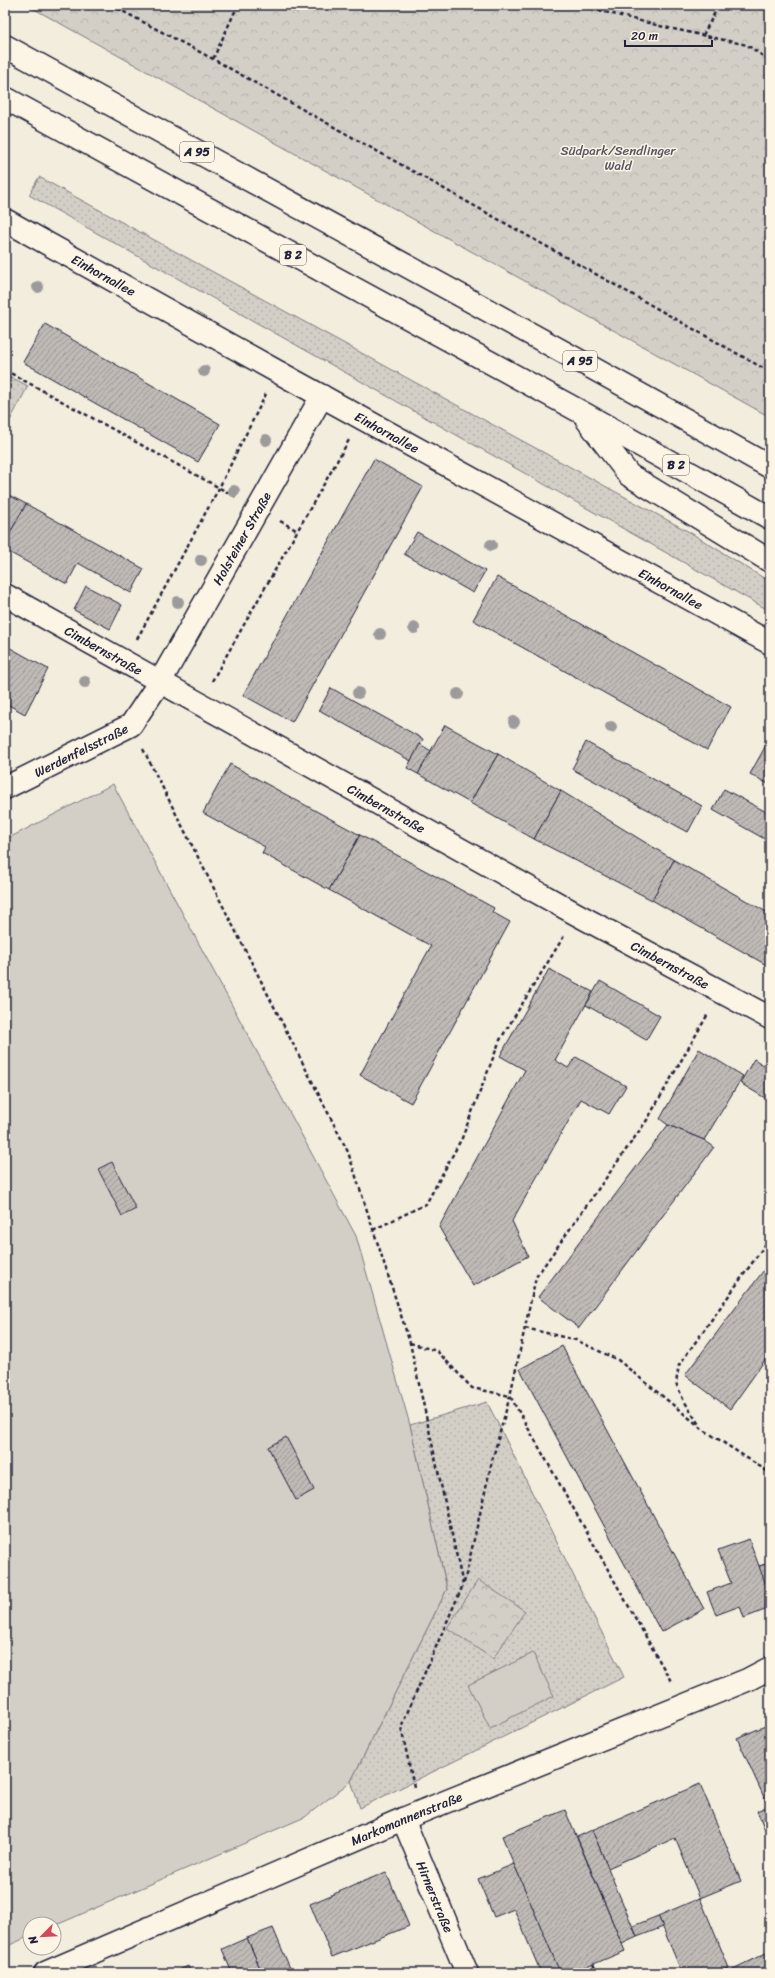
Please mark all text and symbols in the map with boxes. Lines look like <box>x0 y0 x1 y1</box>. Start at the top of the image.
scale bar <box>625 22 712 48</box>
text: 20 m <box>631 25 658 47</box>
park label: Südpark/Sendlinger Wald <box>560 139 676 177</box>
road number: A 95 <box>180 142 214 162</box>
road number: B 2 <box>280 245 306 265</box>
street label: Einhornallee <box>67 248 141 302</box>
road number: A 95 <box>563 351 597 371</box>
street label: Einhornallee <box>350 405 424 459</box>
road number: B 2 <box>663 455 689 475</box>
street label: Holsteiner Straße <box>206 487 277 589</box>
street label: Einhornallee <box>634 561 708 616</box>
street label: Cimbernstraße <box>60 619 147 681</box>
street label: Werdenfelsstraße <box>30 717 133 783</box>
street label: Cimbernstraße <box>343 777 430 839</box>
street label: Cimbernstraße <box>627 934 714 995</box>
street label: Markomannenstraße <box>347 1785 466 1852</box>
street label: Hirnerstraße <box>410 1857 461 1937</box>
north arrow <box>22 1916 62 1956</box>
text: N <box>23 1932 44 1948</box>

